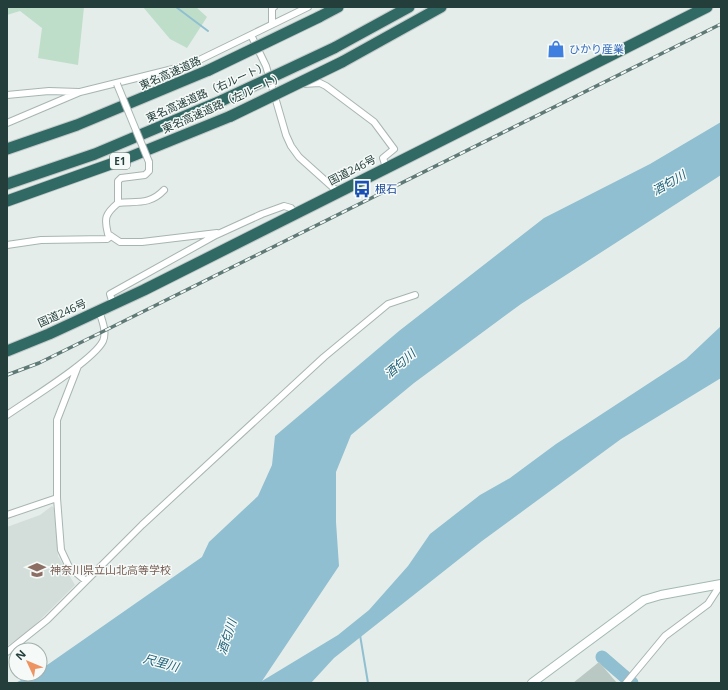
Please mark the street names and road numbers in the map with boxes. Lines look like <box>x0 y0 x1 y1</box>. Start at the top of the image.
street label: 東名高速道路 <box>137 52 203 93</box>
street label: 東名高速道路（右ルート） <box>143 58 270 125</box>
street label: 東名高速道路（左ルート） <box>159 69 286 136</box>
street label: 国道246号 <box>325 151 378 188</box>
road number: E1 <box>110 153 130 169</box>
street label: 国道246号 <box>35 295 89 330</box>

